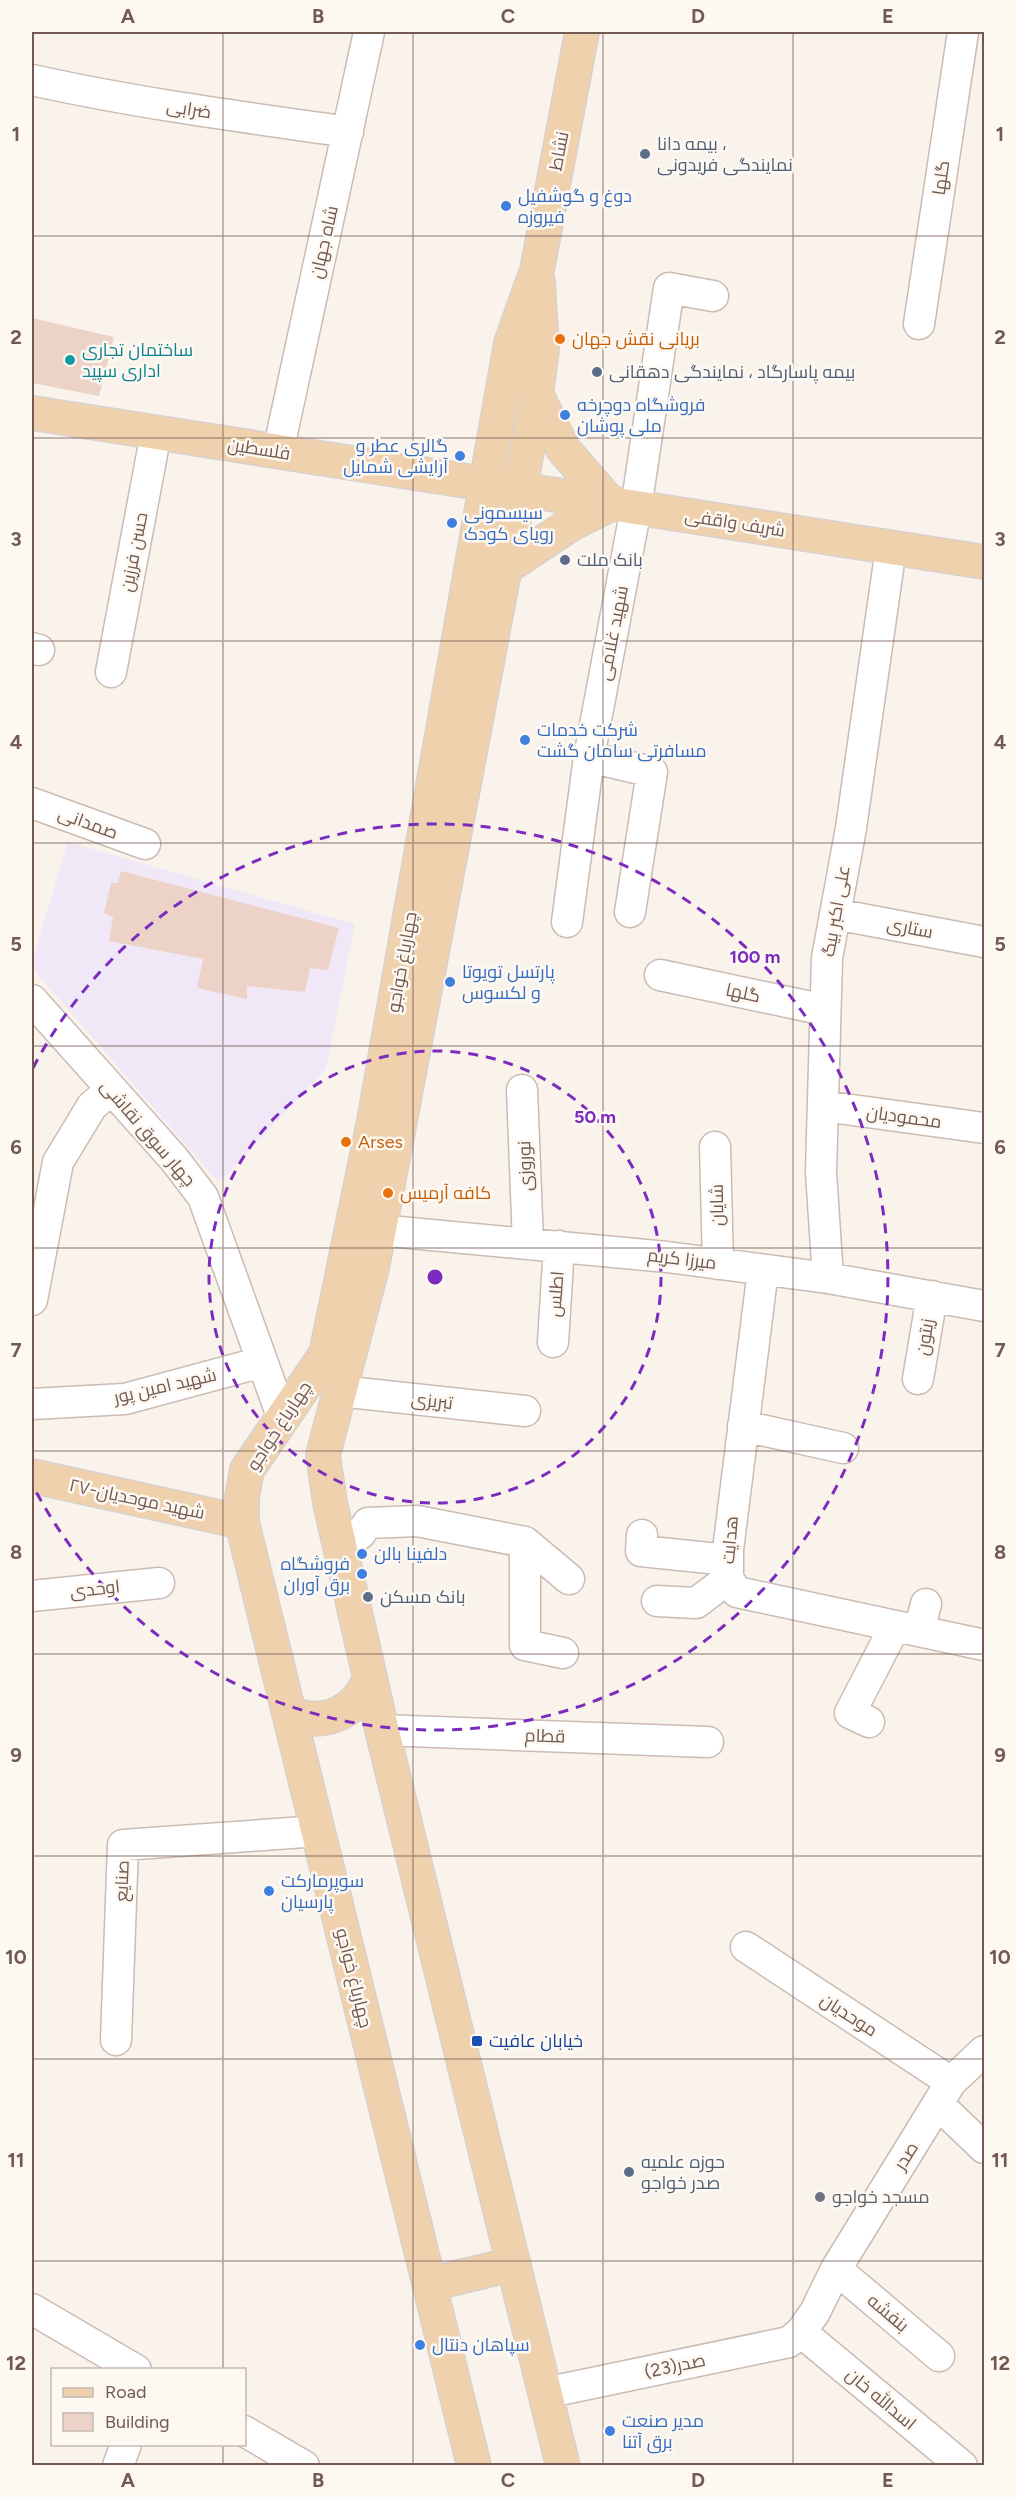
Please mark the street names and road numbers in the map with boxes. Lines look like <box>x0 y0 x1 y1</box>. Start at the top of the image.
street label: ضرابی <box>165 95 213 123</box>
street label: نشاط <box>544 130 574 172</box>
street label: گلها <box>928 159 954 197</box>
street label: شاه جهان <box>305 203 343 281</box>
street label: فلسطین <box>226 433 292 465</box>
street label: شریف واقفی <box>683 504 787 542</box>
street label: حسن فرزین <box>116 510 152 594</box>
street label: شهید غلامی <box>593 584 633 682</box>
street label: صمدانی <box>55 802 121 844</box>
street label: علی اکبر بیگ <box>817 864 855 958</box>
street label: چهارباغ خواجو <box>382 910 423 1014</box>
street label: ستاری <box>885 913 935 943</box>
street label: گلها <box>724 979 762 1007</box>
street label: چهار سوق نقاشی <box>95 1075 200 1191</box>
street label: محمودیان <box>865 1101 943 1133</box>
street label: نوروزی <box>513 1140 537 1192</box>
street label: شایان <box>706 1184 728 1226</box>
street label: میرزا کریم <box>646 1244 718 1275</box>
street label: اطلس <box>543 1270 569 1318</box>
street label: زیتون <box>911 1317 939 1357</box>
street label: شهید امین پور <box>110 1363 219 1410</box>
street label: چهارباغ خواجو <box>242 1377 317 1475</box>
street label: تبریزی <box>410 1388 454 1414</box>
street label: ۲۷-شهید موحدیان <box>67 1474 207 1524</box>
street label: هدایت <box>717 1515 743 1565</box>
street label: اوحدی <box>69 1575 121 1603</box>
street label: قطام <box>524 1724 566 1749</box>
street label: صنایع <box>110 1860 135 1902</box>
street label: چهارباغ خواجو <box>330 1926 377 2030</box>
street label: موحدیان <box>816 1988 882 2042</box>
street label: صدر <box>888 2138 923 2175</box>
street label: بنفشه <box>863 2289 913 2337</box>
street label: (23)صدر <box>643 2349 707 2383</box>
street label: اسدالله خان <box>841 2363 921 2435</box>

